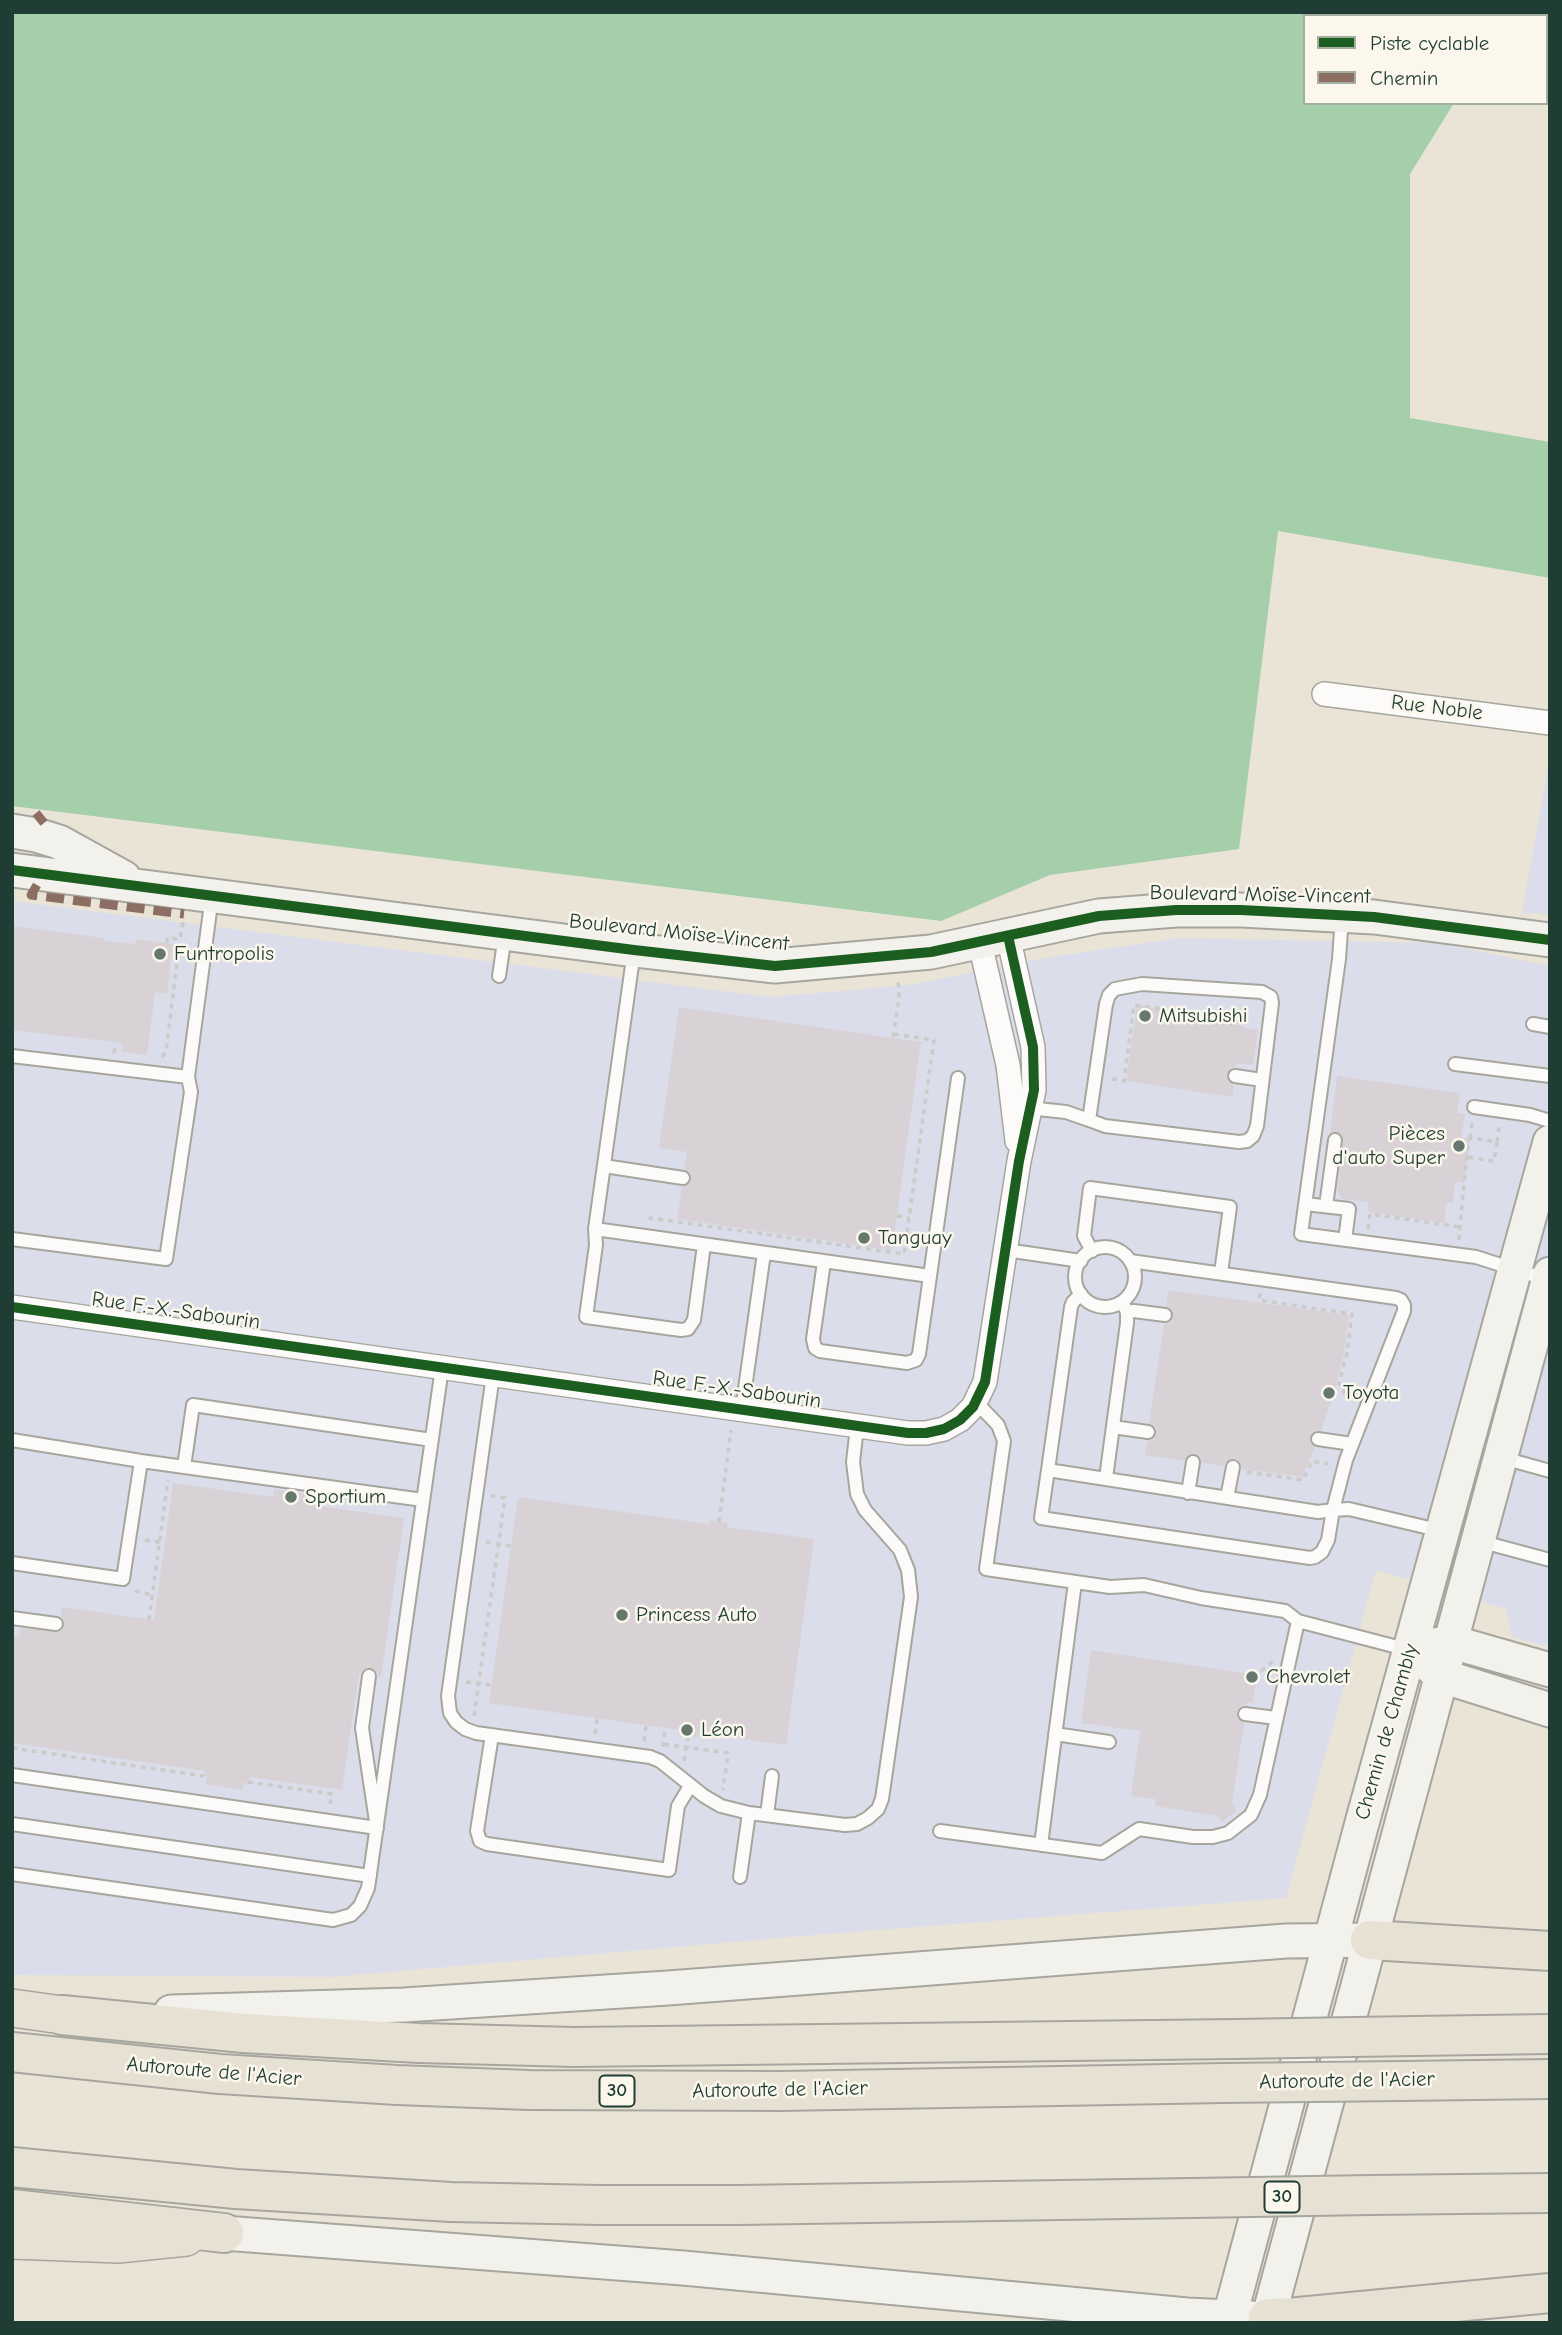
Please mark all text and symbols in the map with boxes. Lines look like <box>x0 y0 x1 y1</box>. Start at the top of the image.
legend <box>1303 14 1548 105</box>
text: Piste cyclable <box>1370 31 1489 55</box>
text: Chemin <box>1370 66 1438 90</box>
street label: Rue Noble <box>1390 690 1484 726</box>
street label: Boulevard Moïse-Vincent <box>1149 880 1371 910</box>
street label: Boulevard Moïse-Vincent <box>568 909 790 957</box>
place label: Funtropolis <box>174 941 274 967</box>
marker: Funtropolis <box>152 946 168 962</box>
place label: Mitsubishi <box>1159 1003 1248 1029</box>
marker: Mitsubishi <box>1137 1008 1153 1024</box>
place label: Pièces d'auto Super <box>1332 1121 1445 1171</box>
marker: Pièces d'auto Super <box>1451 1138 1467 1154</box>
place label: Tanguay <box>878 1225 952 1251</box>
marker: Tanguay <box>856 1230 872 1246</box>
street label: Rue F.-X.-Sabourin <box>90 1287 262 1335</box>
street label: Rue F.-X.-Sabourin <box>651 1366 823 1414</box>
place label: Toyota <box>1343 1380 1399 1406</box>
marker: Toyota <box>1321 1385 1337 1401</box>
place label: Sportium <box>305 1484 386 1510</box>
marker: Sportium <box>283 1489 299 1505</box>
place label: Princess Auto <box>636 1602 757 1628</box>
marker: Princess Auto <box>614 1607 630 1623</box>
street label: Chemin de Chambly <box>1350 1641 1424 1823</box>
place label: Chevrolet <box>1266 1664 1350 1690</box>
marker: Chevrolet <box>1244 1669 1260 1685</box>
place label: Léon <box>701 1717 744 1743</box>
marker: Léon <box>679 1722 695 1738</box>
street label: Autoroute de l'Acier <box>125 2052 303 2092</box>
street label: Autoroute de l'Acier <box>1259 2067 1435 2095</box>
road number: 30 <box>600 2076 634 2106</box>
street label: Autoroute de l'Acier <box>692 2076 868 2104</box>
road number: 30 <box>1264 2182 1300 2212</box>

